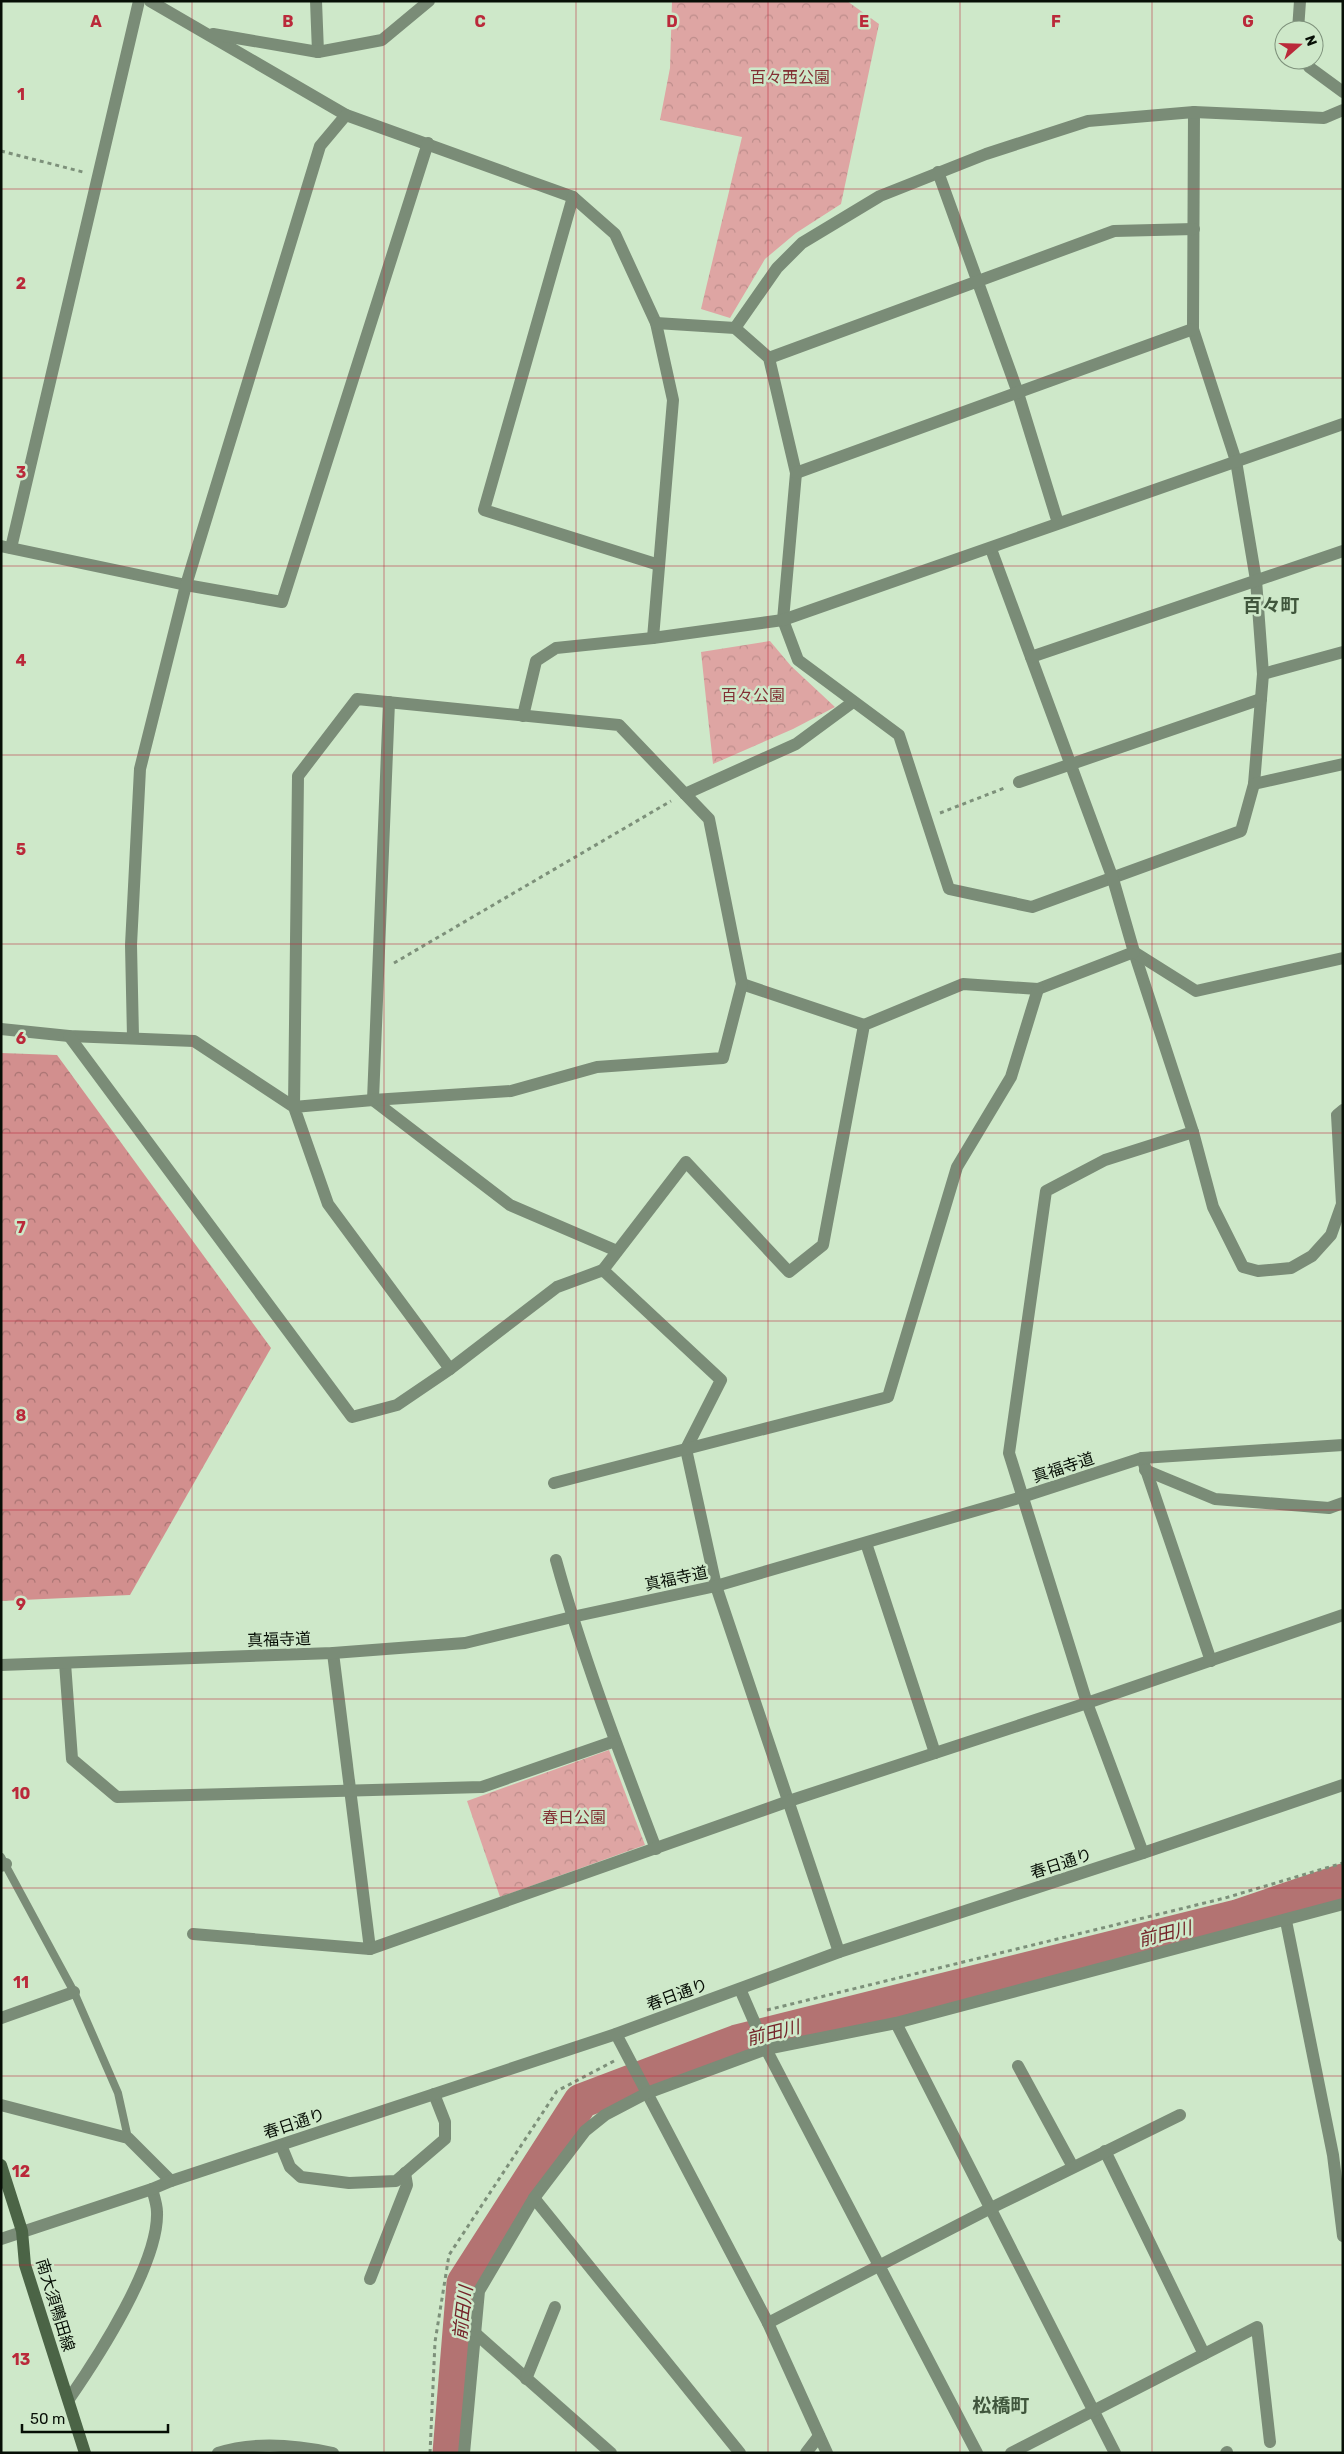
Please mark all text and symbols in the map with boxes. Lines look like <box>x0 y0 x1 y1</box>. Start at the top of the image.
text: A <box>90 12 102 31</box>
text: B <box>282 12 294 31</box>
text: C <box>474 12 486 31</box>
text: D <box>666 12 678 31</box>
text: E <box>859 12 869 31</box>
text: F <box>1051 12 1061 31</box>
text: G <box>1242 12 1254 31</box>
north arrow <box>1274 20 1324 70</box>
text: N <box>1301 33 1320 48</box>
park label: 百々西公園 <box>750 68 830 87</box>
text: 1 <box>17 85 25 104</box>
text: 2 <box>16 274 26 293</box>
text: 3 <box>16 463 26 482</box>
district label: 百々町 <box>1242 594 1300 617</box>
text: 4 <box>16 651 27 670</box>
park label: 百々公園 <box>721 686 785 705</box>
text: 5 <box>16 840 26 859</box>
text: 6 <box>16 1029 26 1048</box>
text: 7 <box>16 1218 26 1237</box>
text: 8 <box>16 1406 27 1425</box>
street label: 真福寺道 <box>1030 1449 1097 1486</box>
street label: 真福寺道 <box>643 1563 709 1594</box>
text: 9 <box>16 1595 26 1614</box>
street label: 真福寺道 <box>247 1629 311 1650</box>
text: 10 <box>12 1784 31 1803</box>
park label: 春日公園 <box>542 1808 606 1827</box>
street label: 春日通り <box>1028 1845 1095 1882</box>
water label: 前田川 <box>1136 1916 1196 1951</box>
text: 11 <box>13 1973 29 1992</box>
street label: 春日通り <box>644 1975 710 2014</box>
water label: 前田川 <box>744 2015 804 2050</box>
street label: 春日通り <box>261 2105 328 2142</box>
text: 12 <box>12 2162 30 2181</box>
street label: 南大須鴨田線 <box>32 2256 79 2354</box>
water label: 前田川 <box>449 2283 477 2341</box>
text: 13 <box>12 2350 30 2369</box>
district label: 松橋町 <box>972 2394 1030 2417</box>
scale bar <box>22 2402 169 2434</box>
text: 50 m <box>30 2410 65 2428</box>

